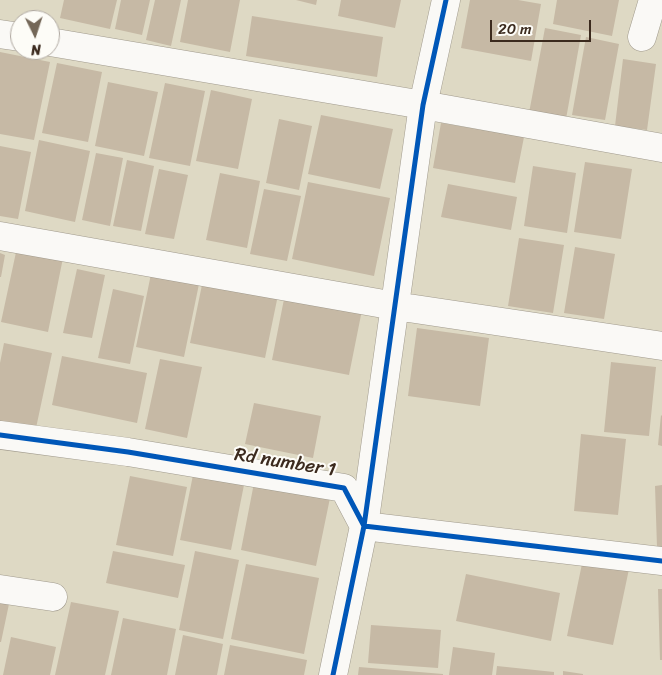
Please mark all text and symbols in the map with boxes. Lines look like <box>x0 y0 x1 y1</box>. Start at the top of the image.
north arrow <box>10 10 60 60</box>
scale bar <box>492 10 593 42</box>
text: 20 m <box>498 16 532 42</box>
text: N <box>30 37 42 62</box>
street label: Rd number 1 <box>233 444 337 482</box>

